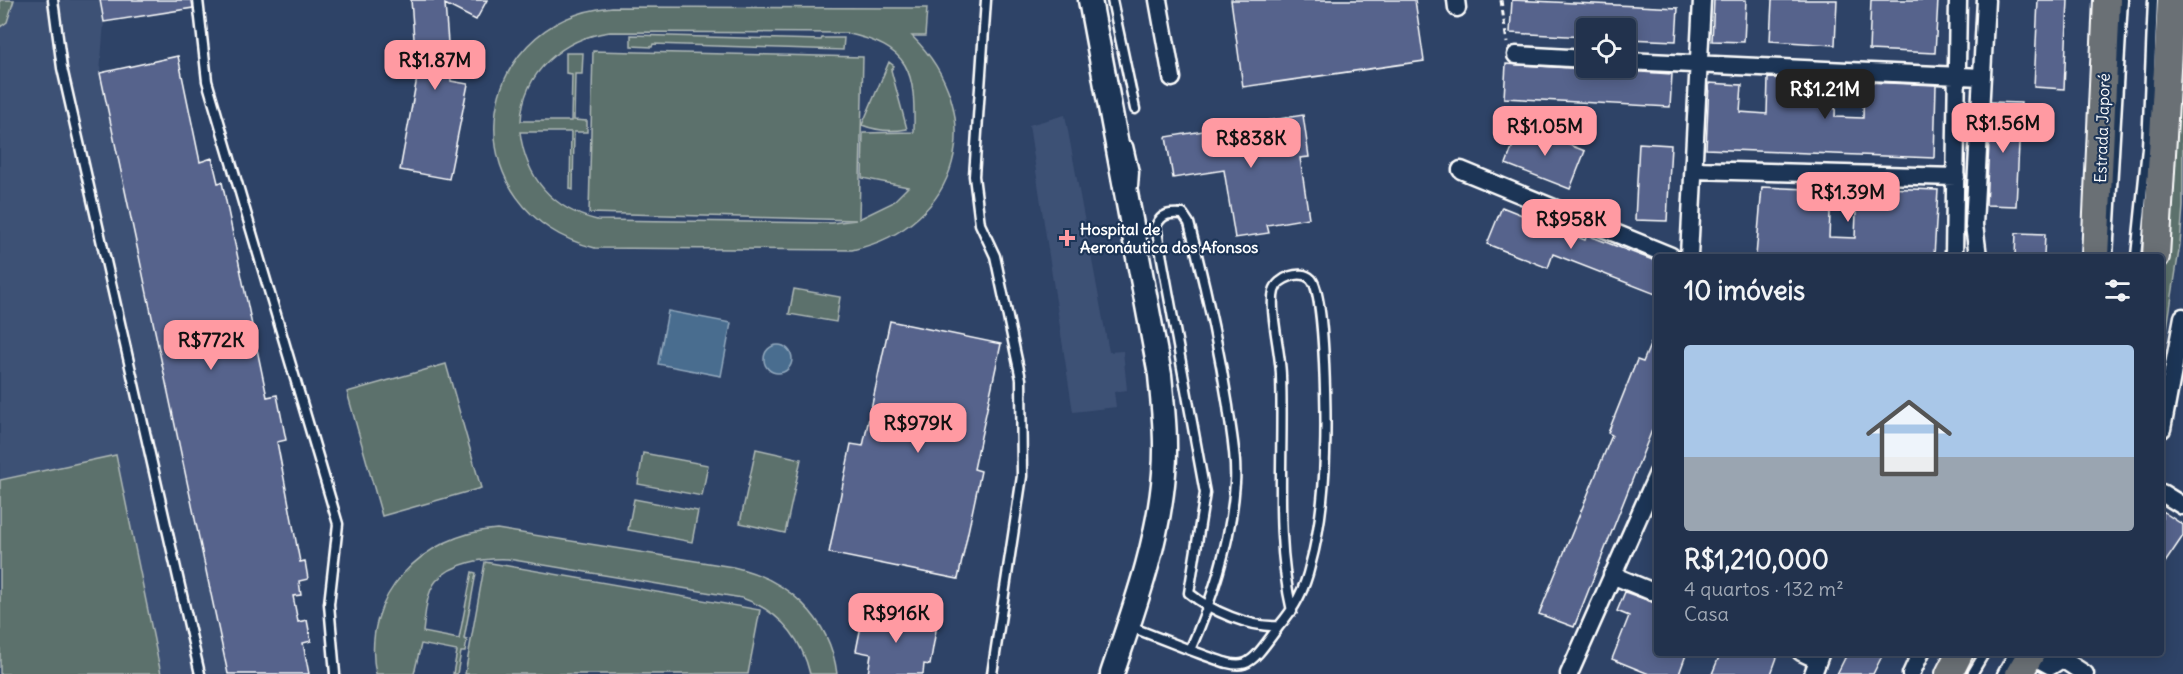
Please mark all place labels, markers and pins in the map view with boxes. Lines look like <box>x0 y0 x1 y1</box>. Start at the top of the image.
pin: R$1.87M <box>380 40 490 91</box>
pin: R$1.21M <box>1770 69 1880 120</box>
pin: R$1.56M <box>1948 103 2058 154</box>
pin: R$1.05M <box>1490 106 1600 157</box>
pin: R$838K <box>1202 118 1300 169</box>
pin: R$1.39M <box>1793 172 1903 223</box>
pin: R$958K <box>1522 199 1620 250</box>
place label: Hospital de Aeronáutica dos Afonsos <box>1080 219 1258 257</box>
marker: Hospital de Aeronáutica dos Afonsos <box>1058 229 1076 247</box>
pin: R$772K <box>162 320 260 371</box>
pin: R$979K <box>869 403 967 454</box>
pin: R$916K <box>847 593 945 644</box>

